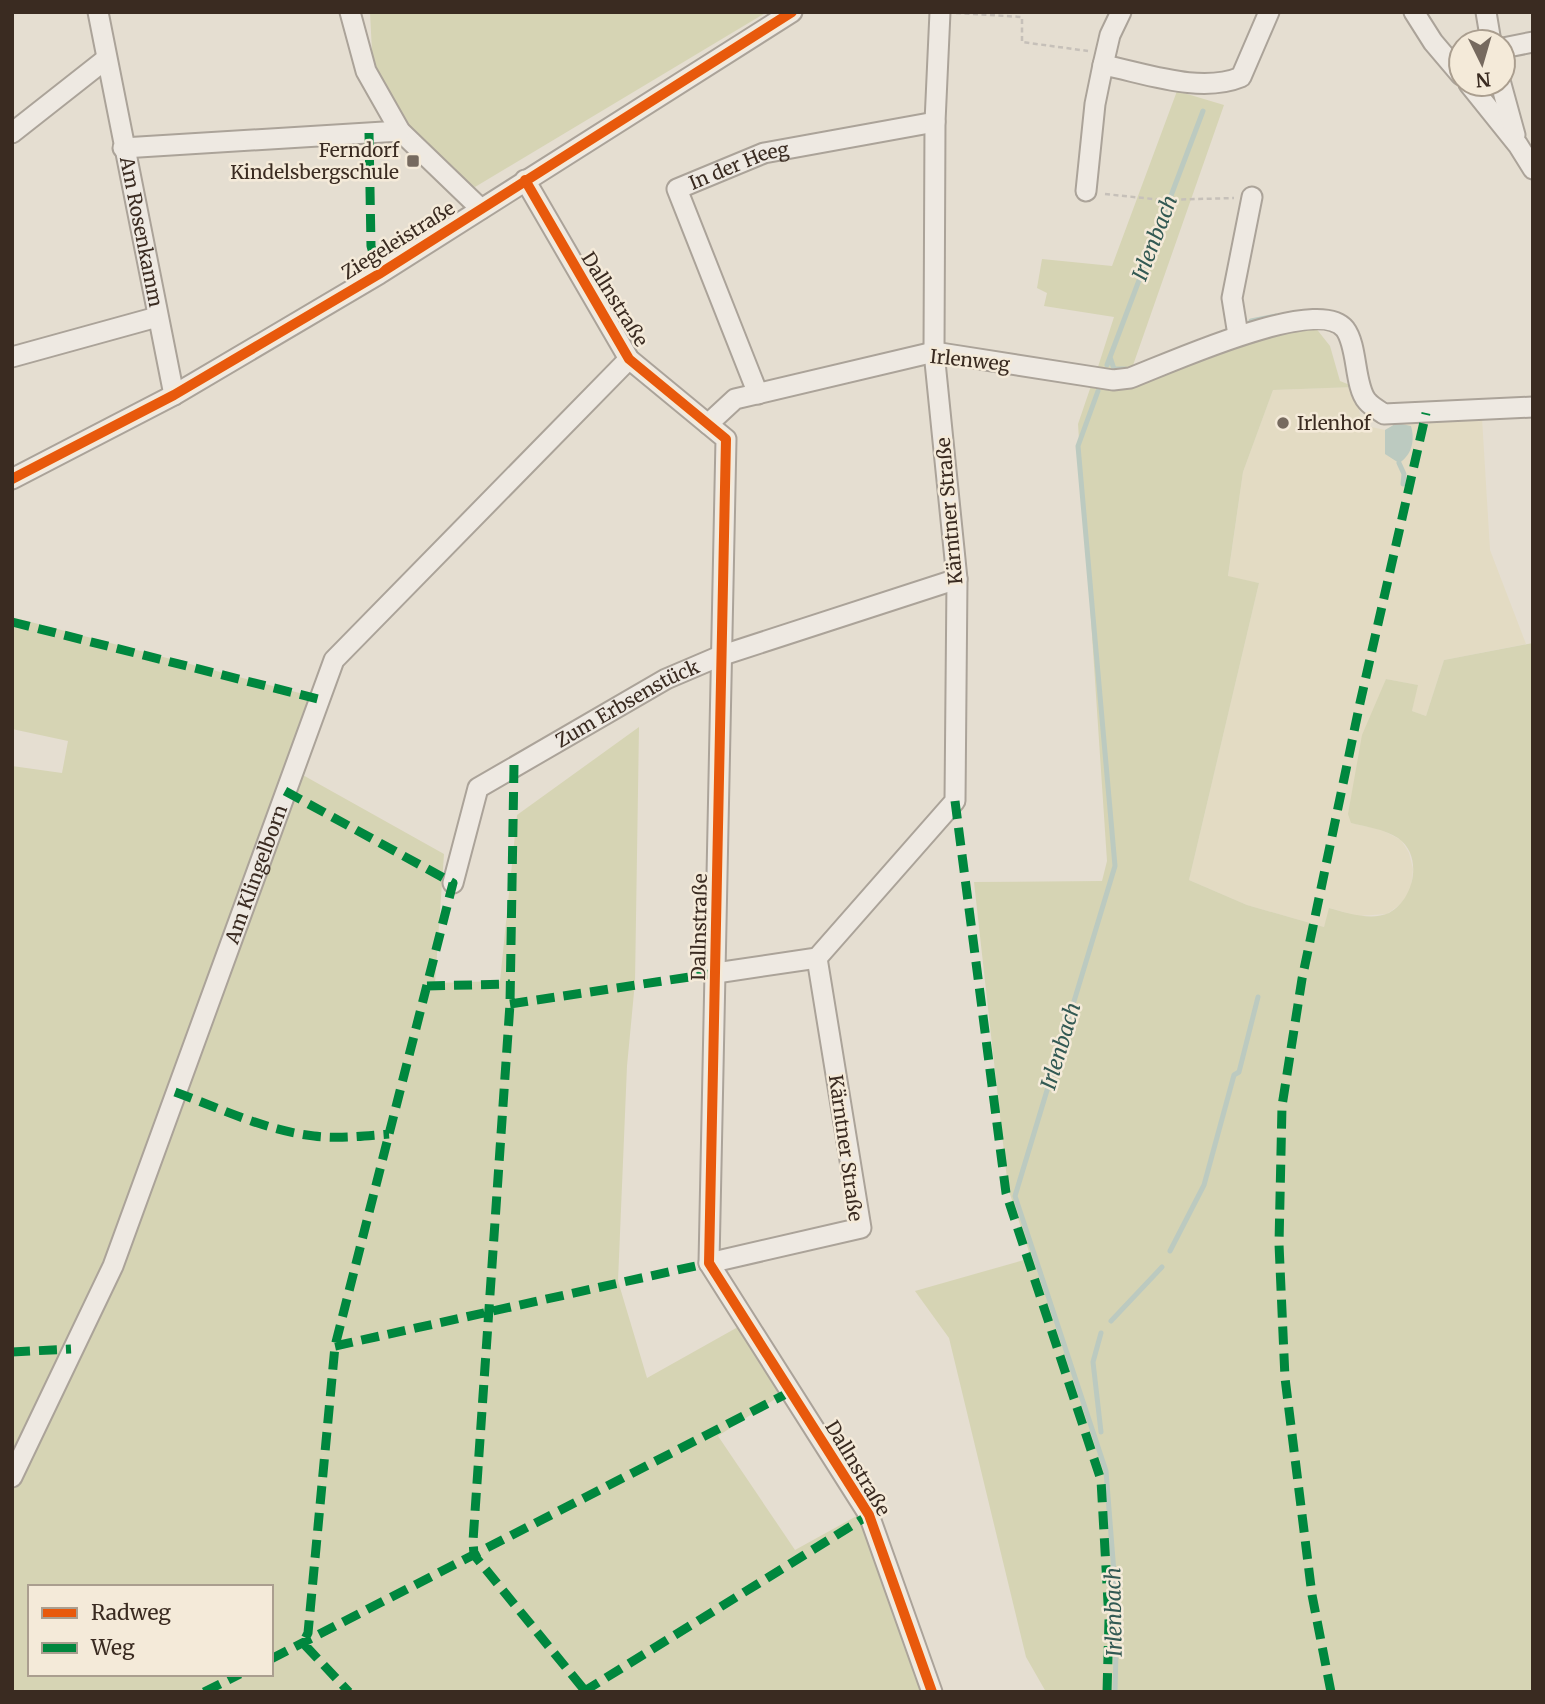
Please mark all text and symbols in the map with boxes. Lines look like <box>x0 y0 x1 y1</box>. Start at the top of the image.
north arrow <box>1447 28 1517 98</box>
text: N <box>1475 67 1492 93</box>
street label: In der Heeg <box>685 137 791 195</box>
place label: Ferndorf Kindelsbergschule <box>230 138 400 184</box>
street label: Am Rosenkamm <box>115 153 168 309</box>
marker: Ferndorf Kindelsbergschule <box>405 153 421 169</box>
water label: Irlenbach <box>1126 191 1183 285</box>
street label: Ziegeleistraße <box>337 196 459 284</box>
street label: Dallnstraße <box>576 247 654 351</box>
street label: Irlenweg <box>929 344 1012 376</box>
place label: Irlenhof <box>1297 411 1372 435</box>
marker: Irlenhof <box>1275 415 1291 431</box>
street label: Kärntner Straße <box>931 436 967 586</box>
street label: Zum Erbsenstück <box>551 654 703 753</box>
street label: Am Klingelborn <box>219 801 292 948</box>
street label: Dallnstraße <box>686 873 712 981</box>
water label: Irlenbach <box>1034 999 1087 1093</box>
street label: Kärntner Straße <box>824 1073 868 1223</box>
street label: Dallnstraße <box>820 1416 896 1520</box>
water label: Irlenbach <box>1099 1567 1128 1657</box>
legend <box>28 1585 273 1676</box>
text: Radweg <box>91 1599 171 1626</box>
text: Weg <box>90 1634 135 1661</box>

